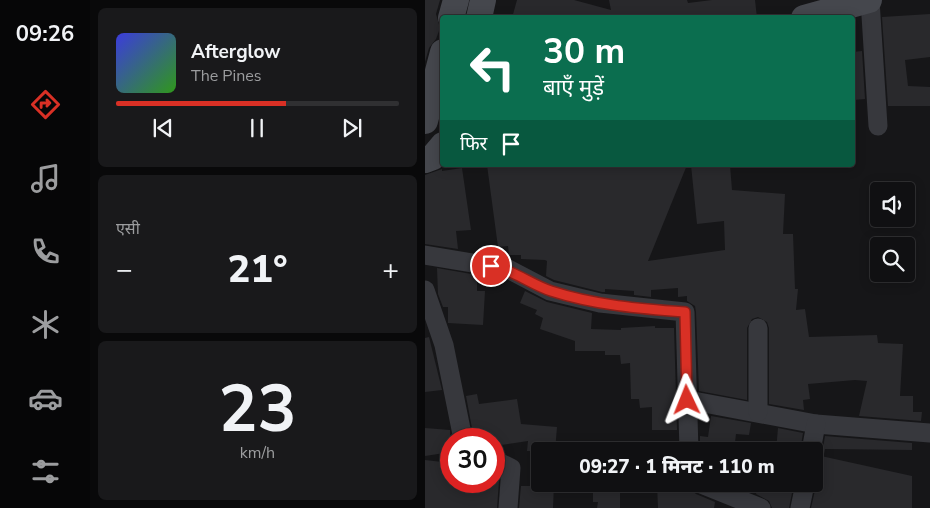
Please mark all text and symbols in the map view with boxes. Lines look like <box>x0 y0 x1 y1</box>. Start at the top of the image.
text: 09:26 <box>16 19 74 49</box>
text: 30 m <box>543 28 625 75</box>
icon: left <box>460 35 525 100</box>
text: Afterglow <box>191 39 281 65</box>
text: The Pines <box>191 65 261 87</box>
text: बाएँ मुड़ें <box>543 73 604 103</box>
icon: directions <box>28 87 63 122</box>
icon: previous <box>149 114 177 142</box>
icon: pause <box>243 114 271 142</box>
icon: next <box>338 114 366 142</box>
icon: arrive <box>497 130 525 158</box>
text: फिर <box>460 131 487 157</box>
icon: music <box>28 161 63 196</box>
map controls <box>870 182 915 282</box>
button: sound <box>870 182 915 227</box>
text: एसी <box>116 218 140 240</box>
icon: phone <box>28 234 63 269</box>
button: search <box>870 237 915 282</box>
text: 21° <box>227 244 288 295</box>
pin <box>470 245 512 287</box>
text: − <box>116 251 133 289</box>
text: + <box>382 251 399 289</box>
icon: arrive <box>477 252 505 280</box>
icon: climate <box>28 307 63 342</box>
text: 23 <box>218 365 297 454</box>
position arrow <box>660 373 712 425</box>
icon: car <box>28 381 63 416</box>
speed limit sign: 30 <box>440 428 505 493</box>
text: km/h <box>240 442 275 464</box>
icon: filters <box>28 454 63 489</box>
text: 09:27 · 1 मिनट · 110 m <box>579 454 775 480</box>

